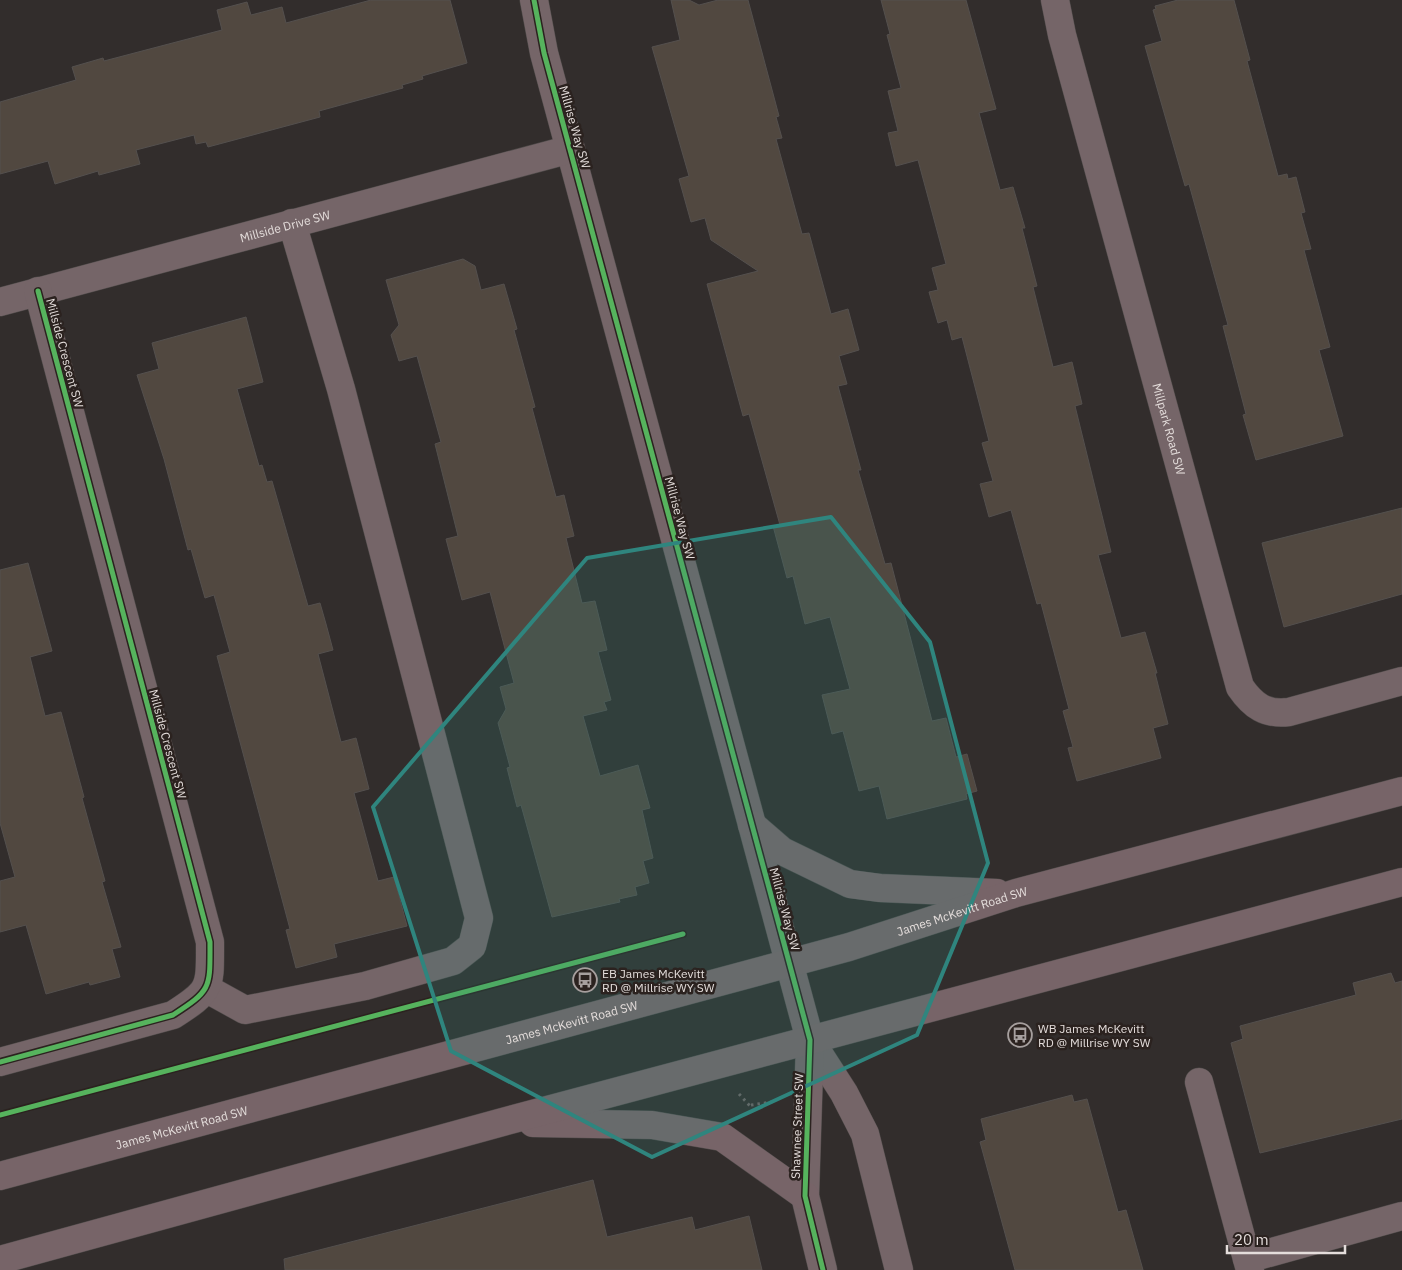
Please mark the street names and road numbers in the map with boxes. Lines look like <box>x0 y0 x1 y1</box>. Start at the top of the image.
street label: Millrise Way SW <box>556 84 594 170</box>
street label: Millside Drive SW <box>238 206 332 245</box>
street label: Millside Crescent SW <box>43 297 87 410</box>
street label: Millpark Road SW <box>1150 381 1189 477</box>
street label: Millrise Way SW <box>662 475 698 561</box>
street label: Millside Crescent SW <box>146 688 190 801</box>
street label: Millrise Way SW <box>767 866 803 952</box>
street label: James McKevitt Road SW <box>895 883 1029 939</box>
street label: James McKevitt Road SW <box>504 997 640 1047</box>
street label: Shawnee Street SW <box>788 1073 806 1179</box>
street label: James McKevitt Road SW <box>114 1102 250 1152</box>

